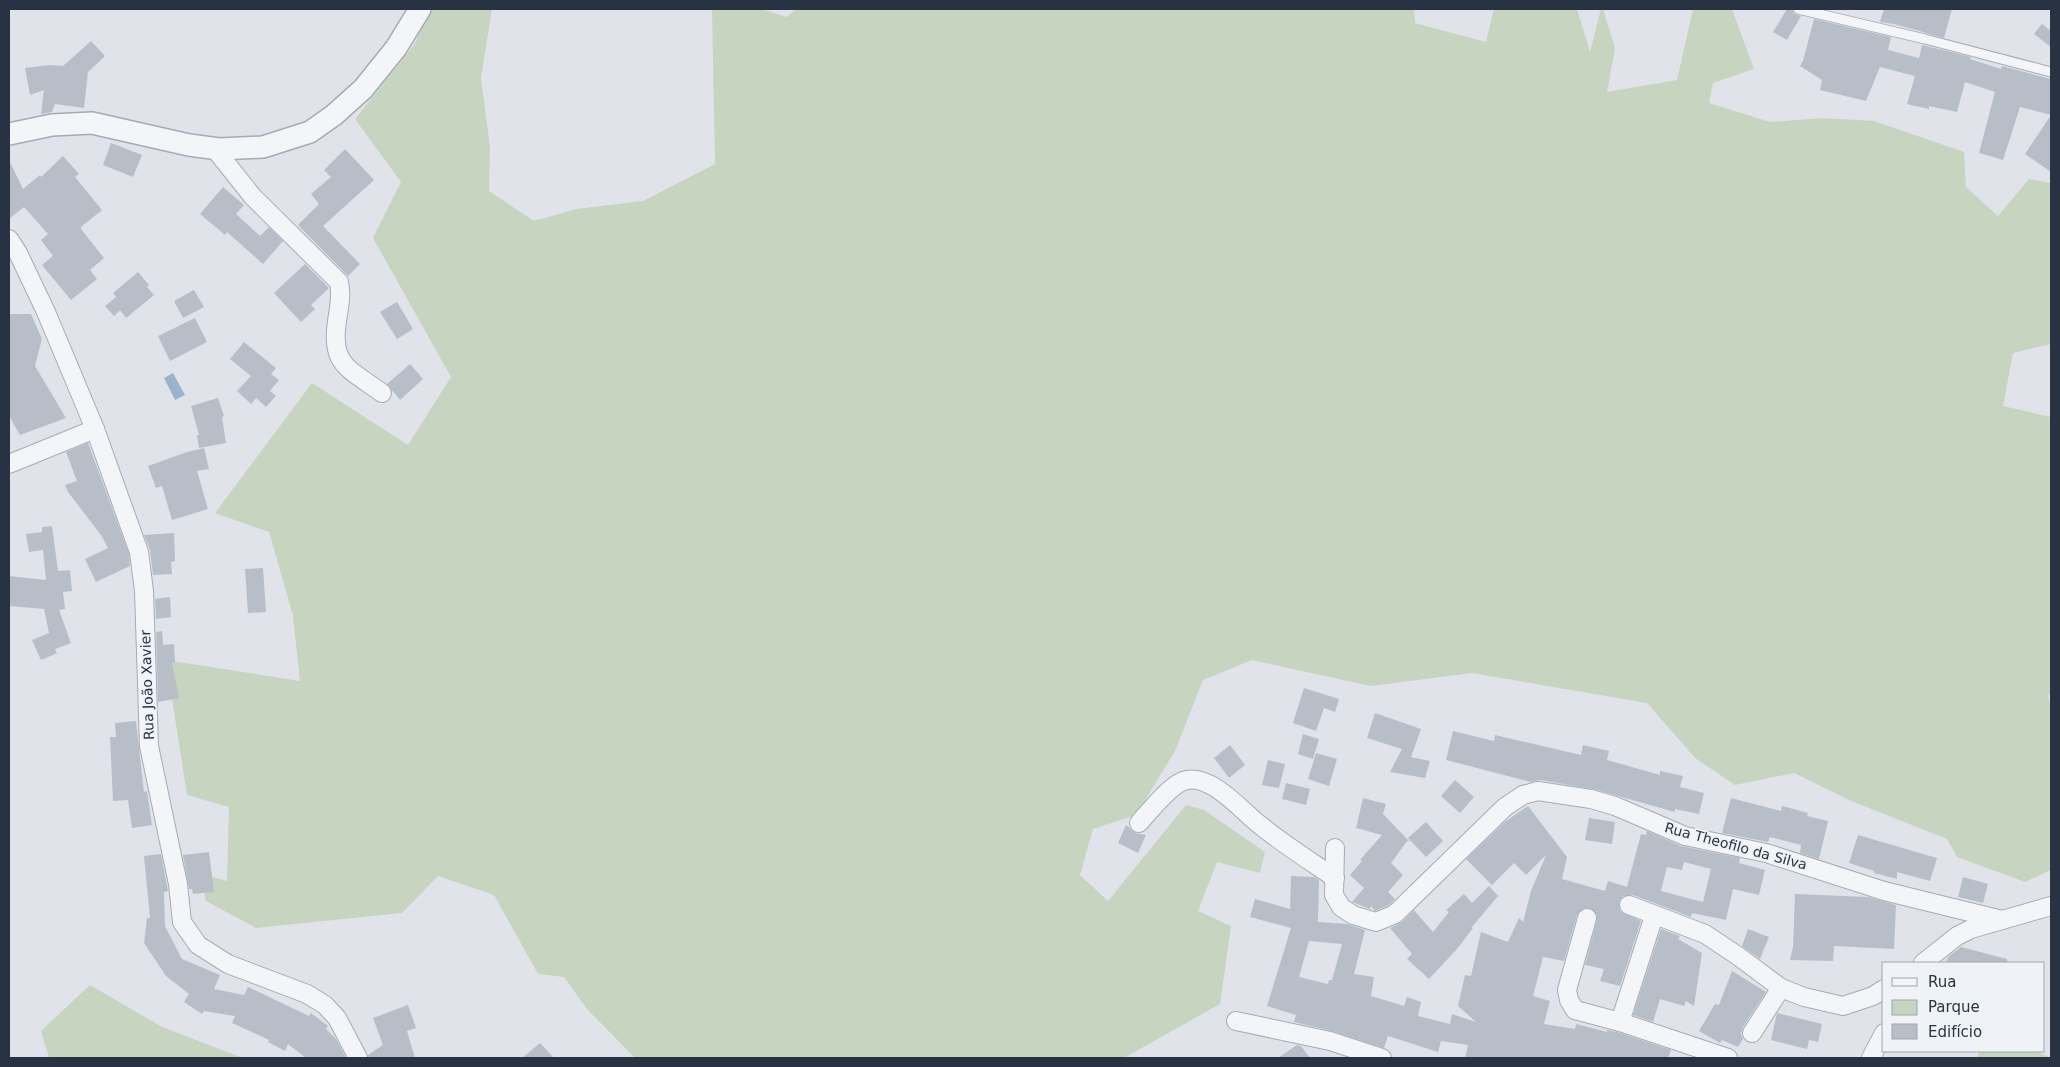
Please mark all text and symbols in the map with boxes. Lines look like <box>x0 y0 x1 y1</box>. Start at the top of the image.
street label: Rua João Xavier <box>137 630 157 740</box>
street label: Rua Theofilo da Silva <box>1663 819 1809 873</box>
legend <box>1882 962 2045 1052</box>
text: Rua <box>1928 973 1956 991</box>
text: Parque <box>1928 998 1980 1016</box>
text: Edifício <box>1928 1023 1982 1041</box>

